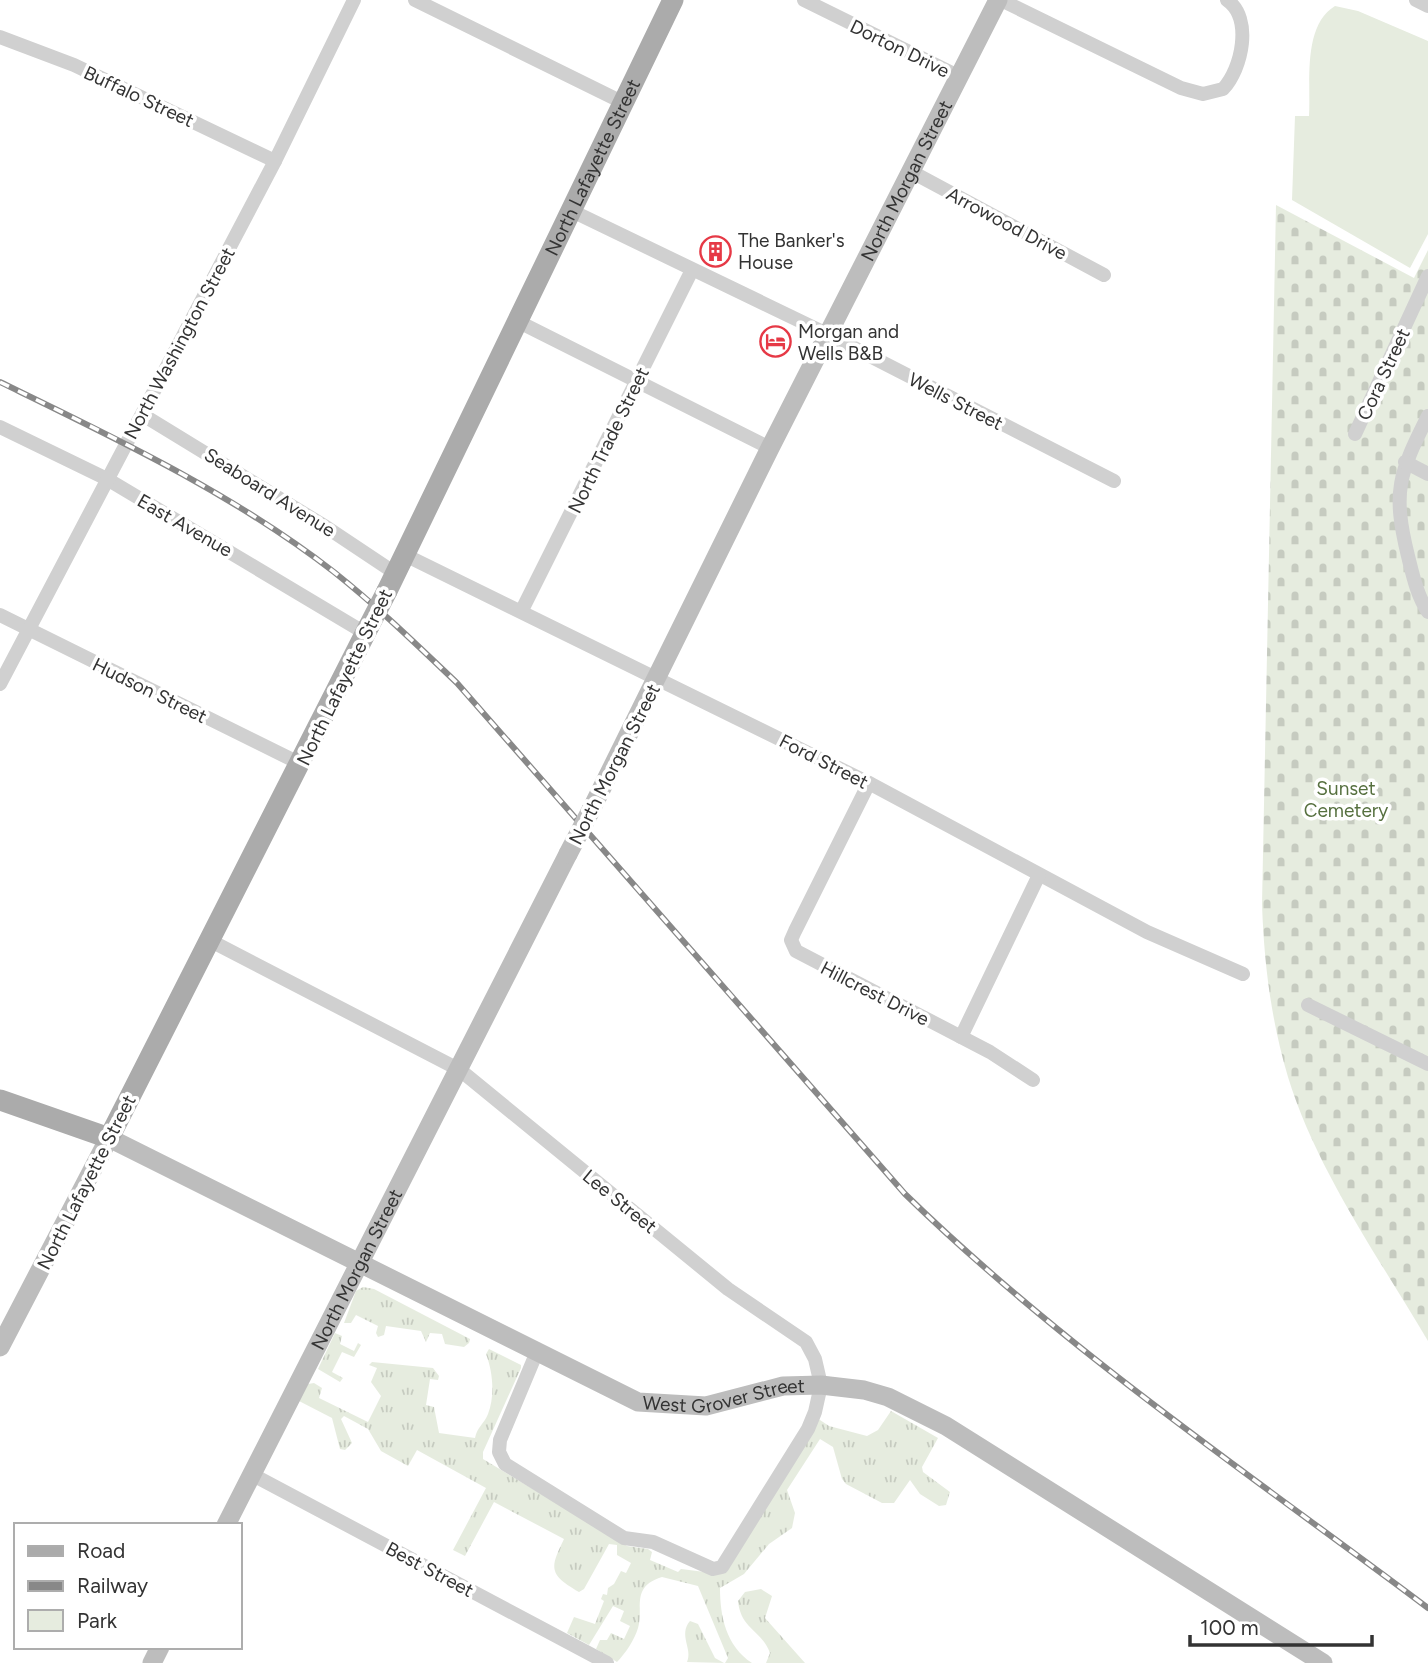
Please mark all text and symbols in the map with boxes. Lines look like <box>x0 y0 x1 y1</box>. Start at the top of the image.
street label: Dorton Drive <box>846 14 953 82</box>
street label: Buffalo Street <box>80 61 198 132</box>
street label: North Lafayette Street <box>540 75 645 259</box>
street label: North Morgan Street <box>856 96 957 265</box>
street label: Arrowood Drive <box>943 182 1071 265</box>
place label: The Banker's House <box>738 229 845 274</box>
building icon: The Banker's House <box>698 234 732 268</box>
street label: North Washington Street <box>119 243 240 443</box>
place label: Morgan and Wells B&B <box>798 320 899 365</box>
hotel icon: Morgan and Wells B&B <box>758 325 792 359</box>
street label: Cora Street <box>1352 325 1415 424</box>
street label: North Trade Street <box>563 363 654 517</box>
street label: Wells Street <box>905 368 1007 435</box>
street label: Seaboard Avenue <box>200 443 339 542</box>
street label: East Avenue <box>133 489 236 562</box>
street label: North Lafayette Street <box>292 585 397 769</box>
street label: Hudson Street <box>89 653 211 728</box>
street label: North Morgan Street <box>564 680 665 849</box>
street label: Ford Street <box>775 729 872 794</box>
park label: Sunset Cemetery <box>1304 777 1388 822</box>
street label: Hillcrest Drive <box>817 956 933 1031</box>
street label: North Lafayette Street <box>32 1091 141 1274</box>
street label: Lee Street <box>578 1165 661 1238</box>
street label: North Morgan Street <box>306 1185 407 1354</box>
street label: West Grover Street <box>642 1374 805 1418</box>
legend <box>14 1523 242 1649</box>
street label: Best Street <box>382 1537 478 1602</box>
text: Road <box>77 1538 125 1563</box>
text: Railway <box>77 1573 148 1598</box>
scale bar <box>1190 1604 1372 1648</box>
text: Park <box>77 1608 118 1633</box>
text: 100 m <box>1200 1615 1259 1640</box>

